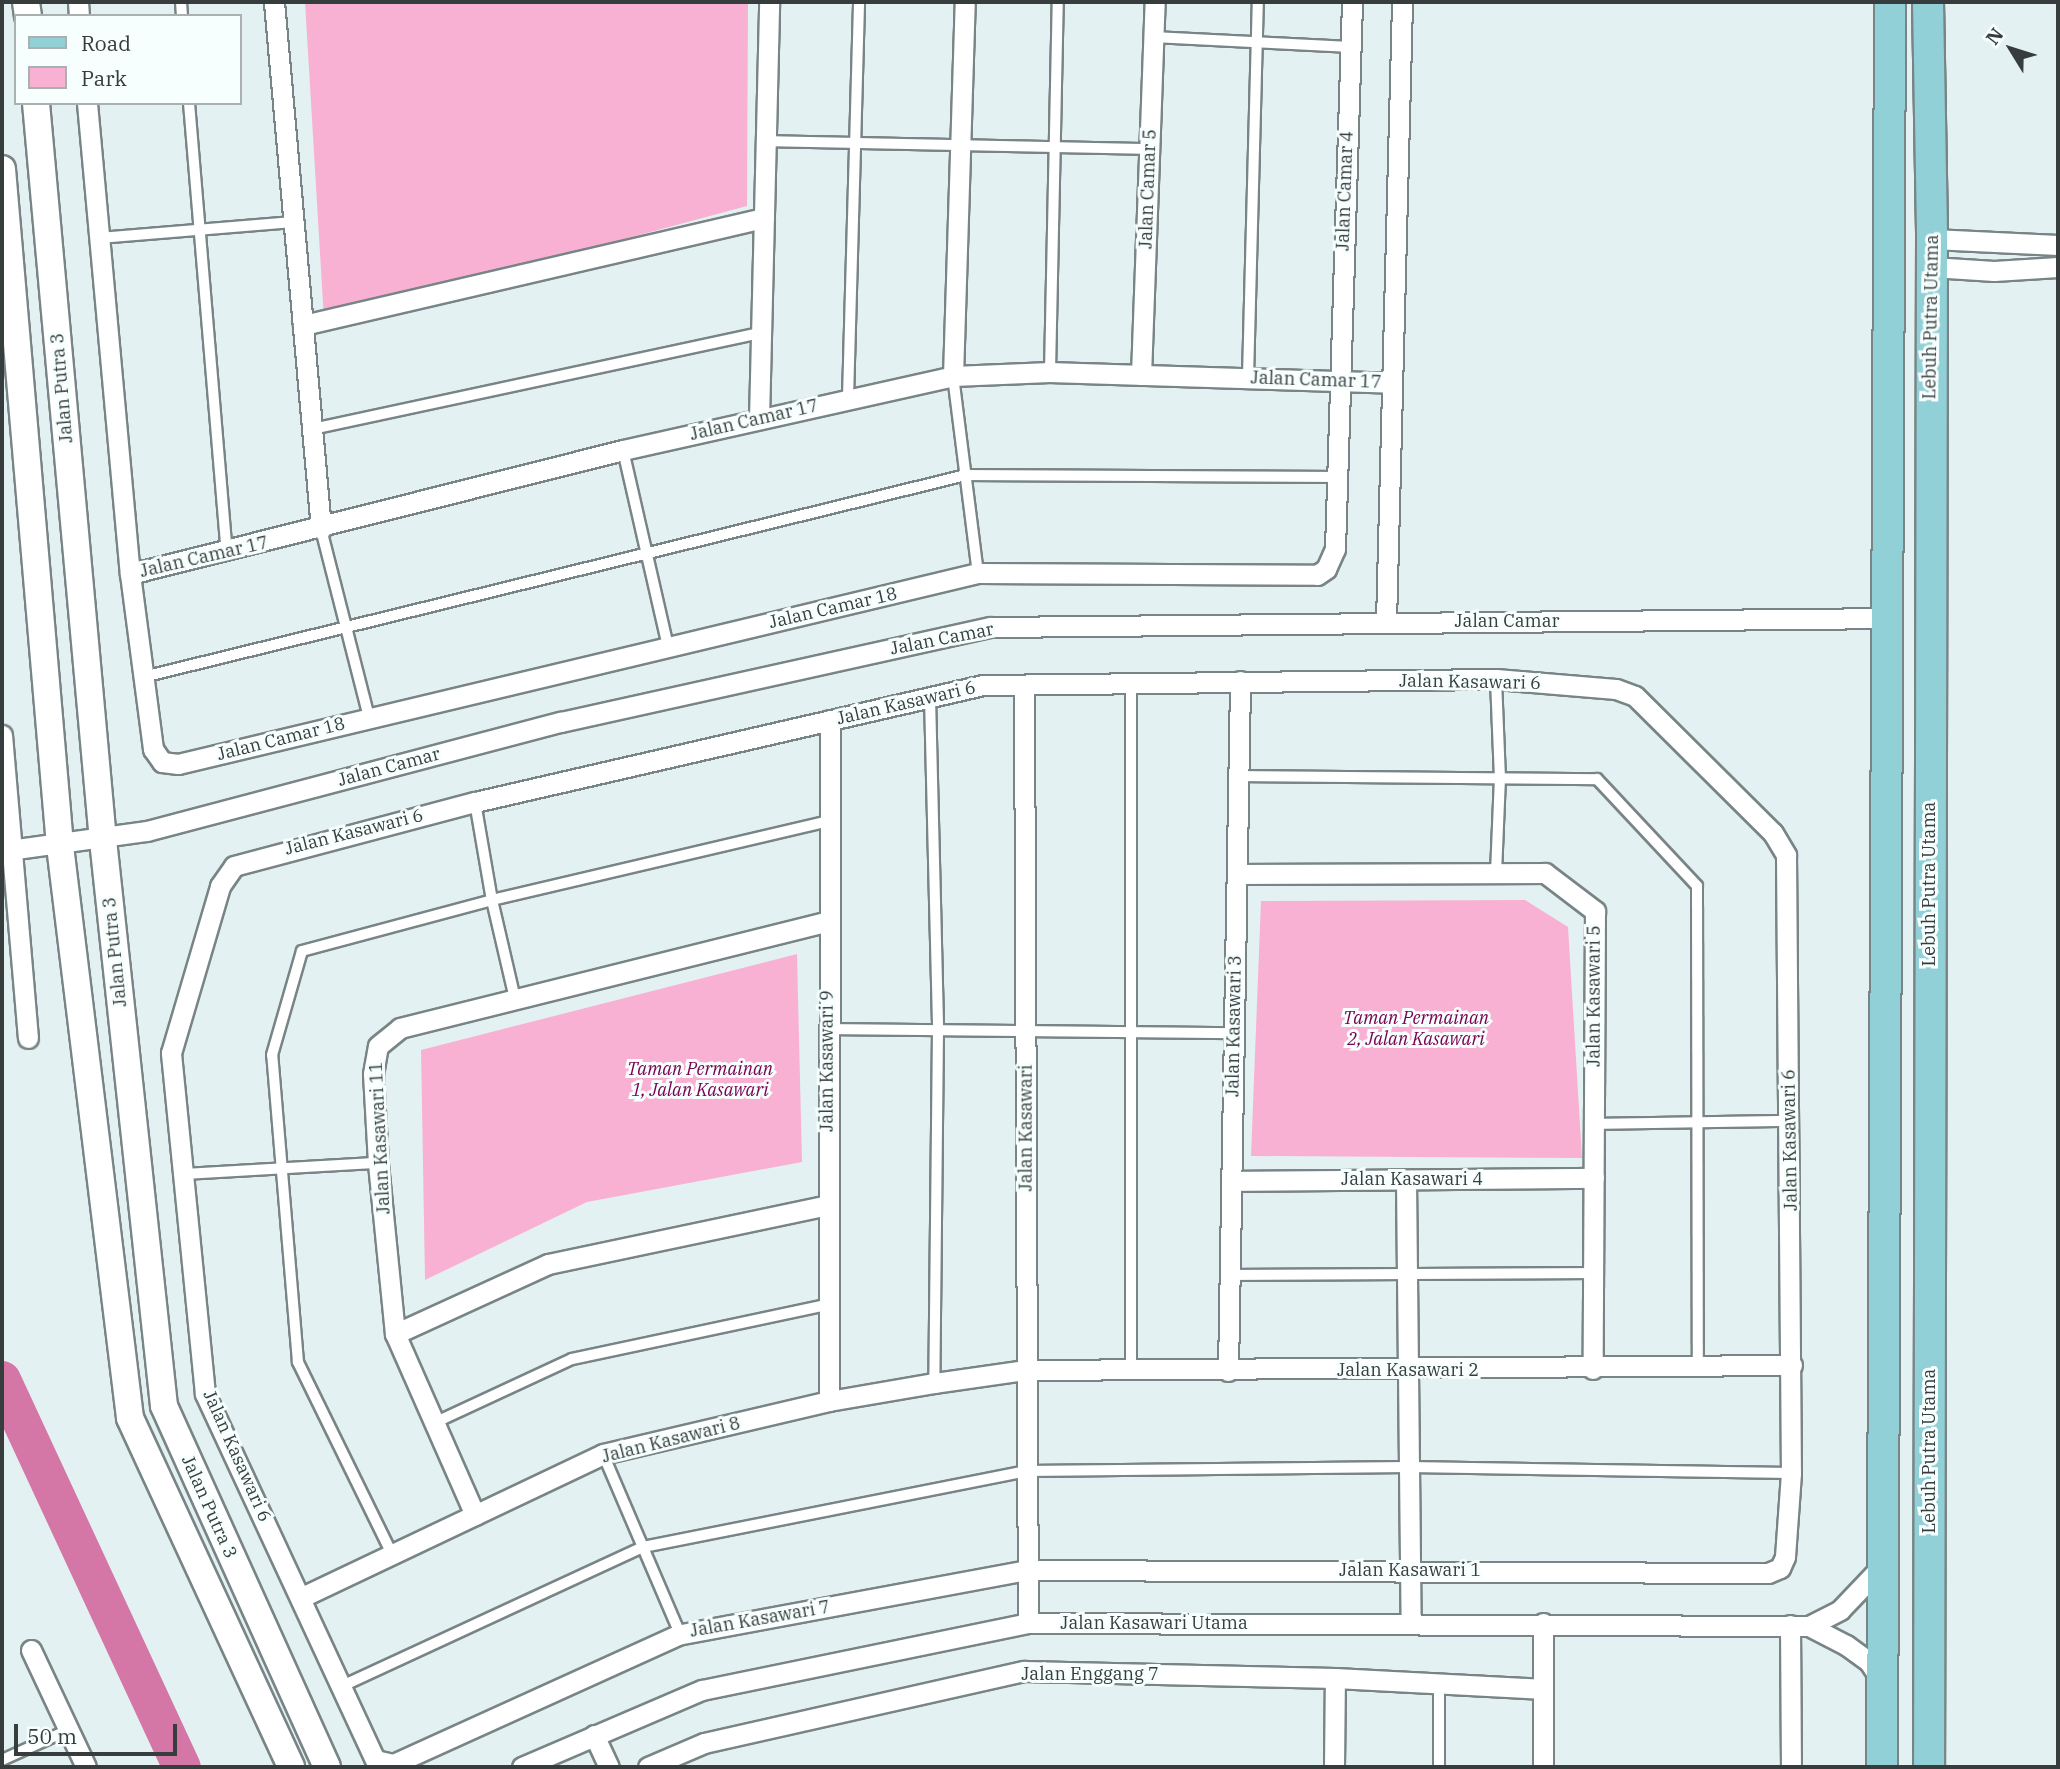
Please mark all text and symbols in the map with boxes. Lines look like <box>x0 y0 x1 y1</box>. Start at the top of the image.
legend <box>14 14 242 105</box>
north arrow <box>1976 14 2046 84</box>
text: N <box>1980 23 2009 49</box>
text: Road <box>81 29 131 57</box>
text: Park <box>81 64 127 92</box>
street label: Jalan Camar 5 <box>1135 129 1161 249</box>
street label: Jalan Camar 4 <box>1332 131 1358 251</box>
street label: Lebuh Putra Utama <box>1919 234 1943 400</box>
street label: Jalan Putra 3 <box>46 332 78 444</box>
street label: Jalan Camar 17 <box>1250 367 1382 393</box>
street label: Jalan Camar 17 <box>688 395 820 445</box>
street label: Jalan Camar 17 <box>138 532 270 582</box>
street label: Jalan Camar 18 <box>767 583 899 633</box>
street label: Jalan Camar <box>1454 610 1560 632</box>
street label: Jalan Camar <box>888 618 996 660</box>
street label: Jalan Kasawari 6 <box>1399 670 1541 694</box>
street label: Jalan Kasawari 6 <box>834 677 978 729</box>
street label: Jalan Camar 18 <box>215 713 347 765</box>
street label: Jalan Camar <box>335 743 443 791</box>
street label: Lebuh Putra Utama <box>1918 802 1940 966</box>
street label: Jalan Kasawari 6 <box>283 804 425 860</box>
street label: Jalan Putra 3 <box>98 896 132 1008</box>
street label: Jalan Kasawari 5 <box>1583 925 1605 1067</box>
street label: Jalan Kasawari 3 <box>1222 955 1246 1097</box>
street label: Jalan Kasawari 9 <box>816 990 838 1132</box>
park label: Taman Permainan 2, Jalan Kasawari <box>1343 1008 1489 1050</box>
park label: Taman Permainan 1, Jalan Kasawari <box>627 1059 773 1102</box>
street label: Jalan Kasawari 11 <box>365 1061 395 1215</box>
street label: Jalan Kasawari <box>1015 1065 1037 1191</box>
street label: Jalan Kasawari 6 <box>1778 1069 1802 1211</box>
street label: Jalan Kasawari 4 <box>1341 1168 1483 1190</box>
street label: Jalan Kasawari 2 <box>1337 1359 1479 1381</box>
street label: Lebuh Putra Utama <box>1918 1369 1940 1533</box>
street label: Jalan Kasawari 6 <box>198 1387 276 1525</box>
street label: Jalan Kasawari 8 <box>600 1412 742 1468</box>
street label: Jalan Putra 3 <box>177 1452 241 1562</box>
street label: Jalan Kasawari 1 <box>1339 1559 1481 1581</box>
street label: Jalan Kasawari 7 <box>688 1596 832 1642</box>
street label: Jalan Kasawari Utama <box>1060 1612 1248 1634</box>
street label: Jalan Enggang 7 <box>1021 1663 1159 1685</box>
scale bar <box>18 1710 180 1754</box>
text: 50 m <box>27 1722 77 1750</box>

